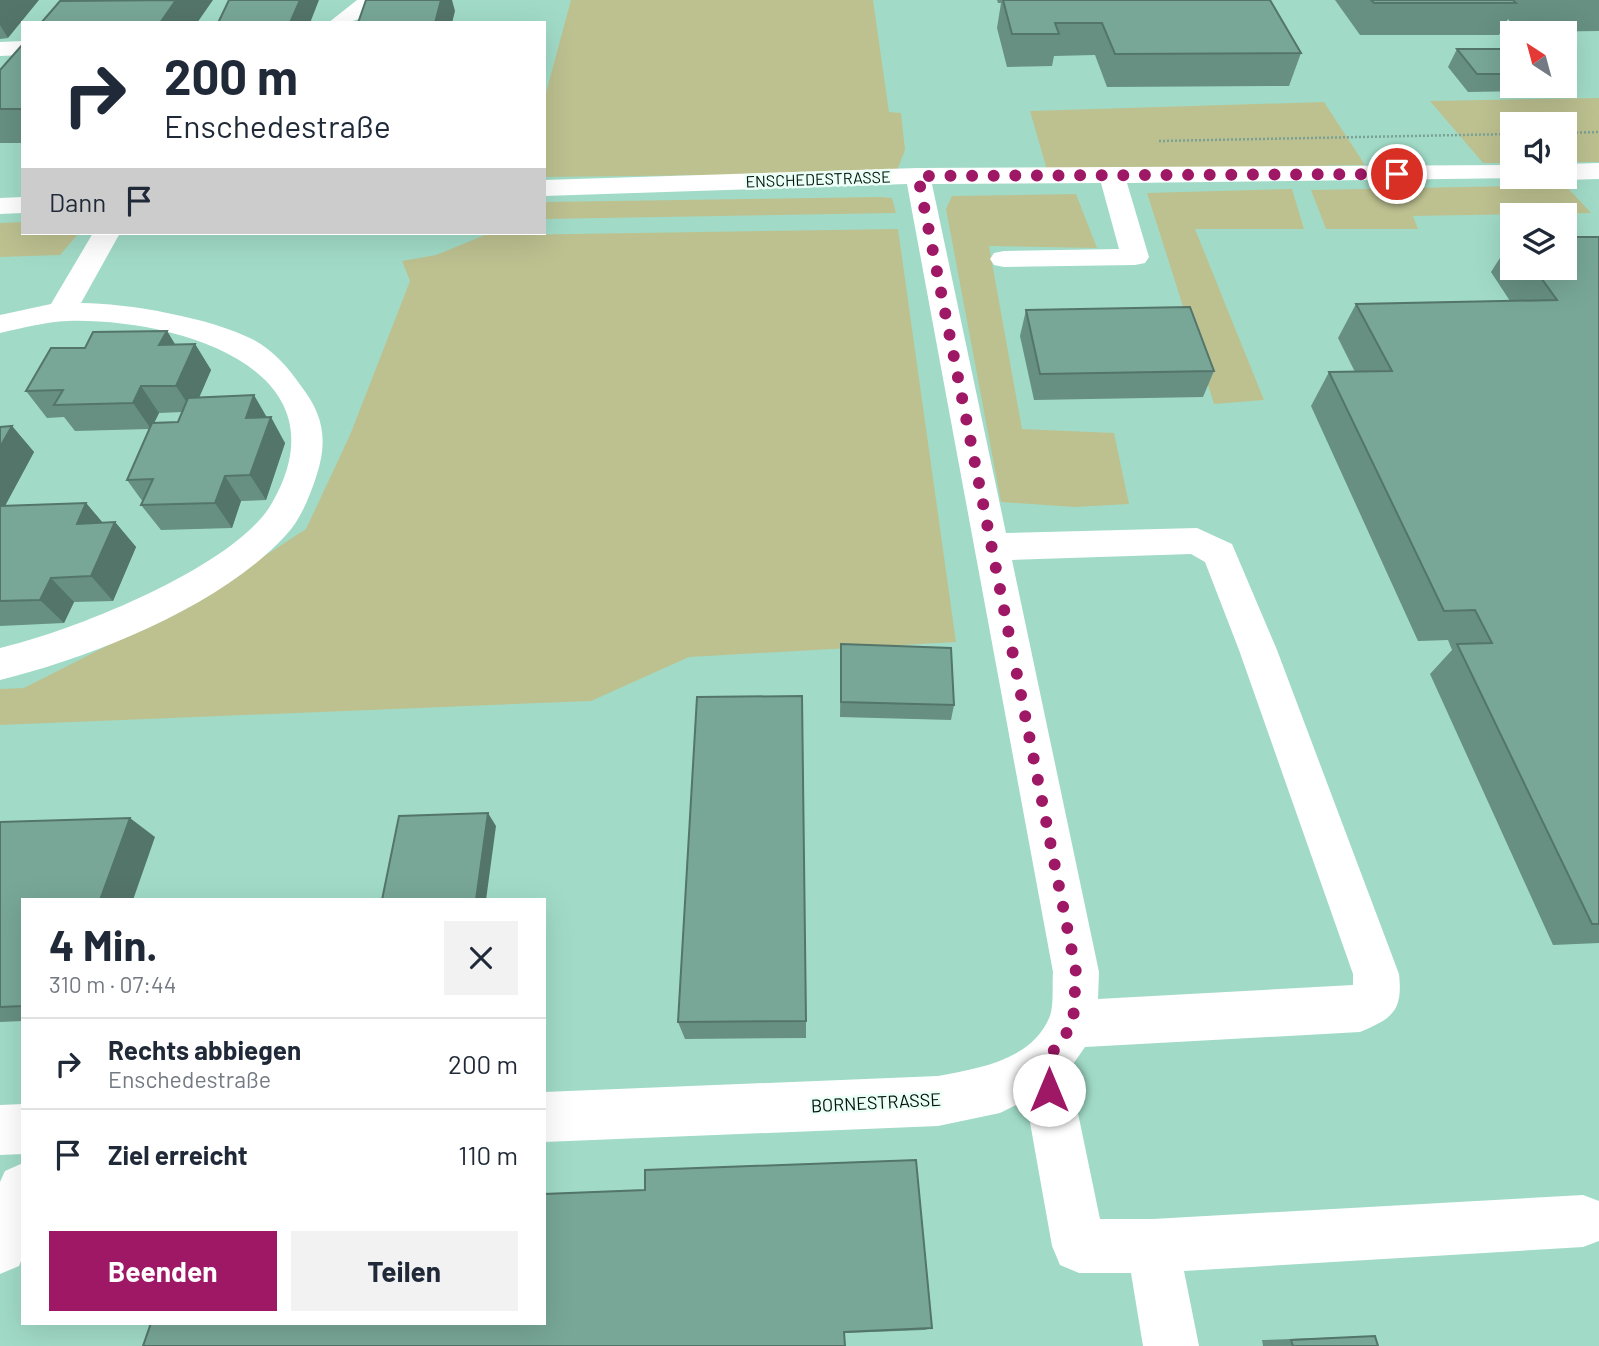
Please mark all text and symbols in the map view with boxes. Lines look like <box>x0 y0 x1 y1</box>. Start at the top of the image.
north arrow <box>1500 21 1577 98</box>
map controls <box>1500 21 1577 280</box>
text: 200 m <box>164 46 298 105</box>
icon: right <box>49 49 140 140</box>
text: Enschedestraße <box>164 106 391 144</box>
button: sound <box>1500 112 1577 189</box>
pin <box>1367 144 1427 204</box>
icon: arrive <box>1378 155 1416 193</box>
street label: ENSCHEDESTRASSE <box>745 166 891 191</box>
icon: arrive <box>120 182 158 220</box>
text: Dann <box>49 186 106 217</box>
button: layers <box>1500 203 1577 280</box>
text: 4 Min. <box>49 919 158 969</box>
button: close <box>444 921 518 995</box>
text: 310 m · 07:44 <box>49 970 176 998</box>
text: Rechts abbiegen <box>108 1034 301 1065</box>
icon: right <box>49 1045 87 1083</box>
text: 200 m <box>448 1048 518 1079</box>
position arrow <box>1012 1053 1086 1127</box>
text: Enschedestraße <box>108 1065 271 1093</box>
street label: BORNESTRASSE <box>810 1088 942 1116</box>
icon: arrive <box>49 1136 87 1174</box>
text: Ziel erreicht <box>108 1139 248 1170</box>
text: 110 m <box>458 1139 518 1170</box>
button: Beenden <box>49 1231 277 1311</box>
button: Teilen <box>291 1231 518 1311</box>

